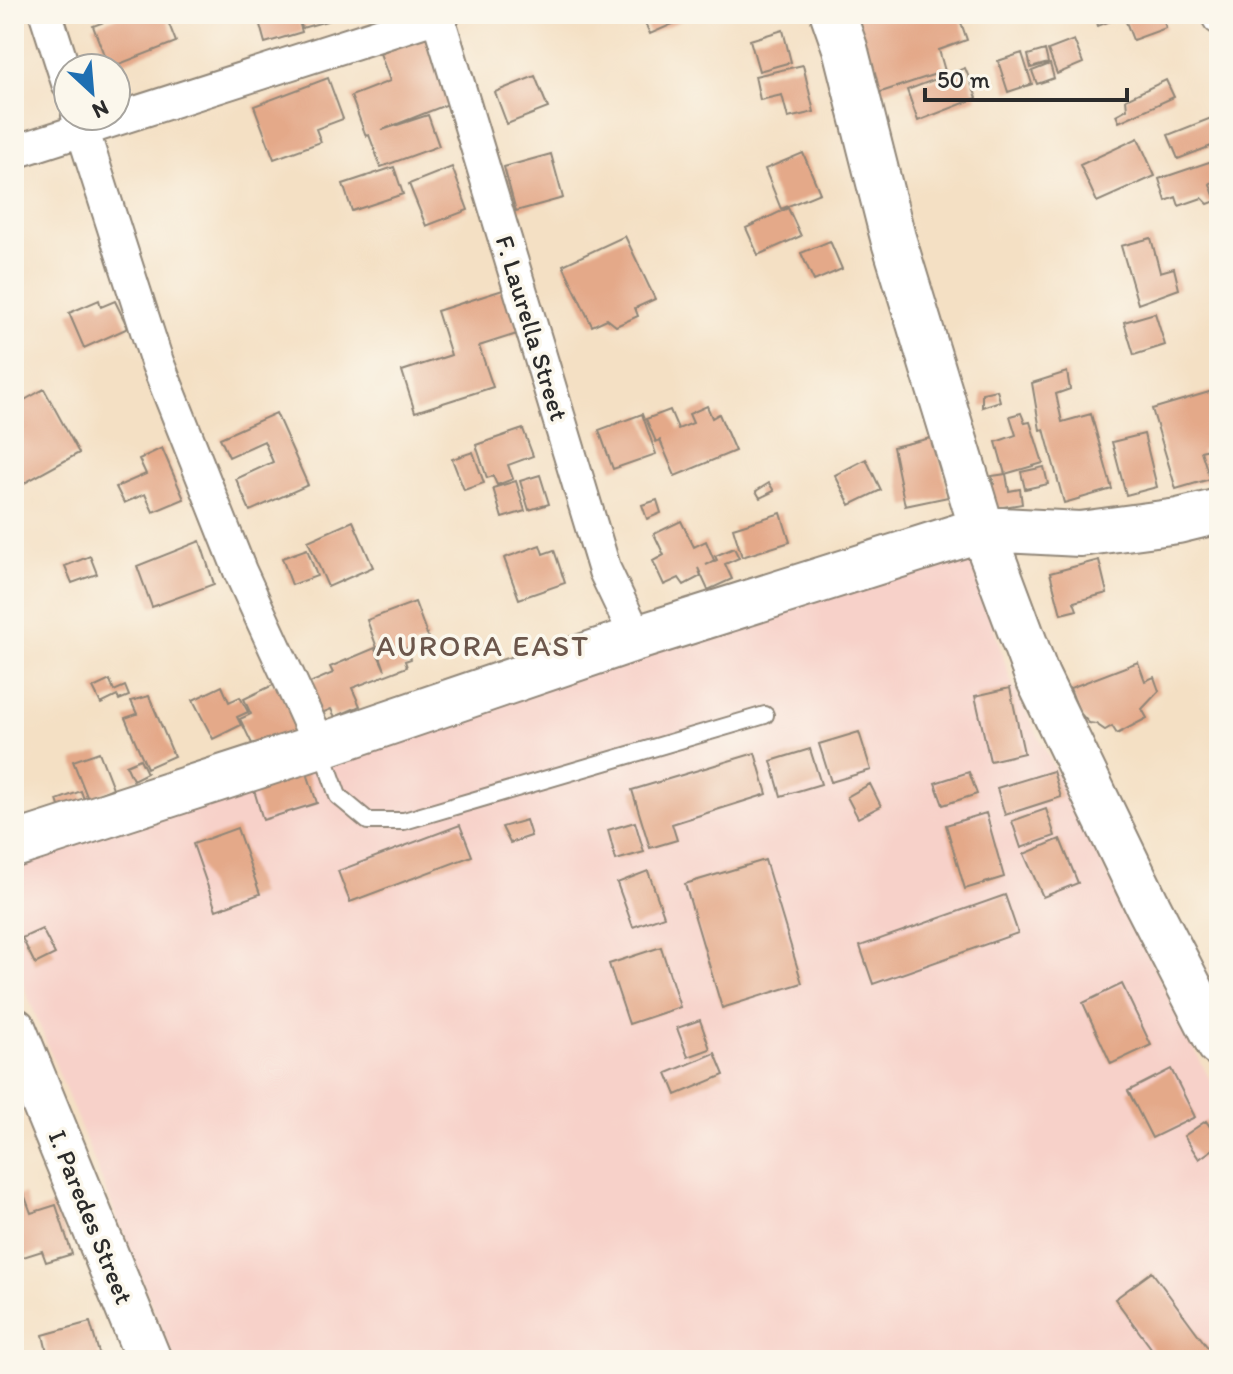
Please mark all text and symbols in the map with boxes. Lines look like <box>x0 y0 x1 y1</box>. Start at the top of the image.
north arrow <box>52 52 132 132</box>
scale bar <box>925 52 1127 102</box>
text: 50 m <box>937 65 990 94</box>
text: N <box>88 94 113 125</box>
street label: F. Laurella Street <box>489 231 575 425</box>
district label: AURORA EAST <box>376 627 590 664</box>
street label: I. Paredes Street <box>42 1125 141 1309</box>

